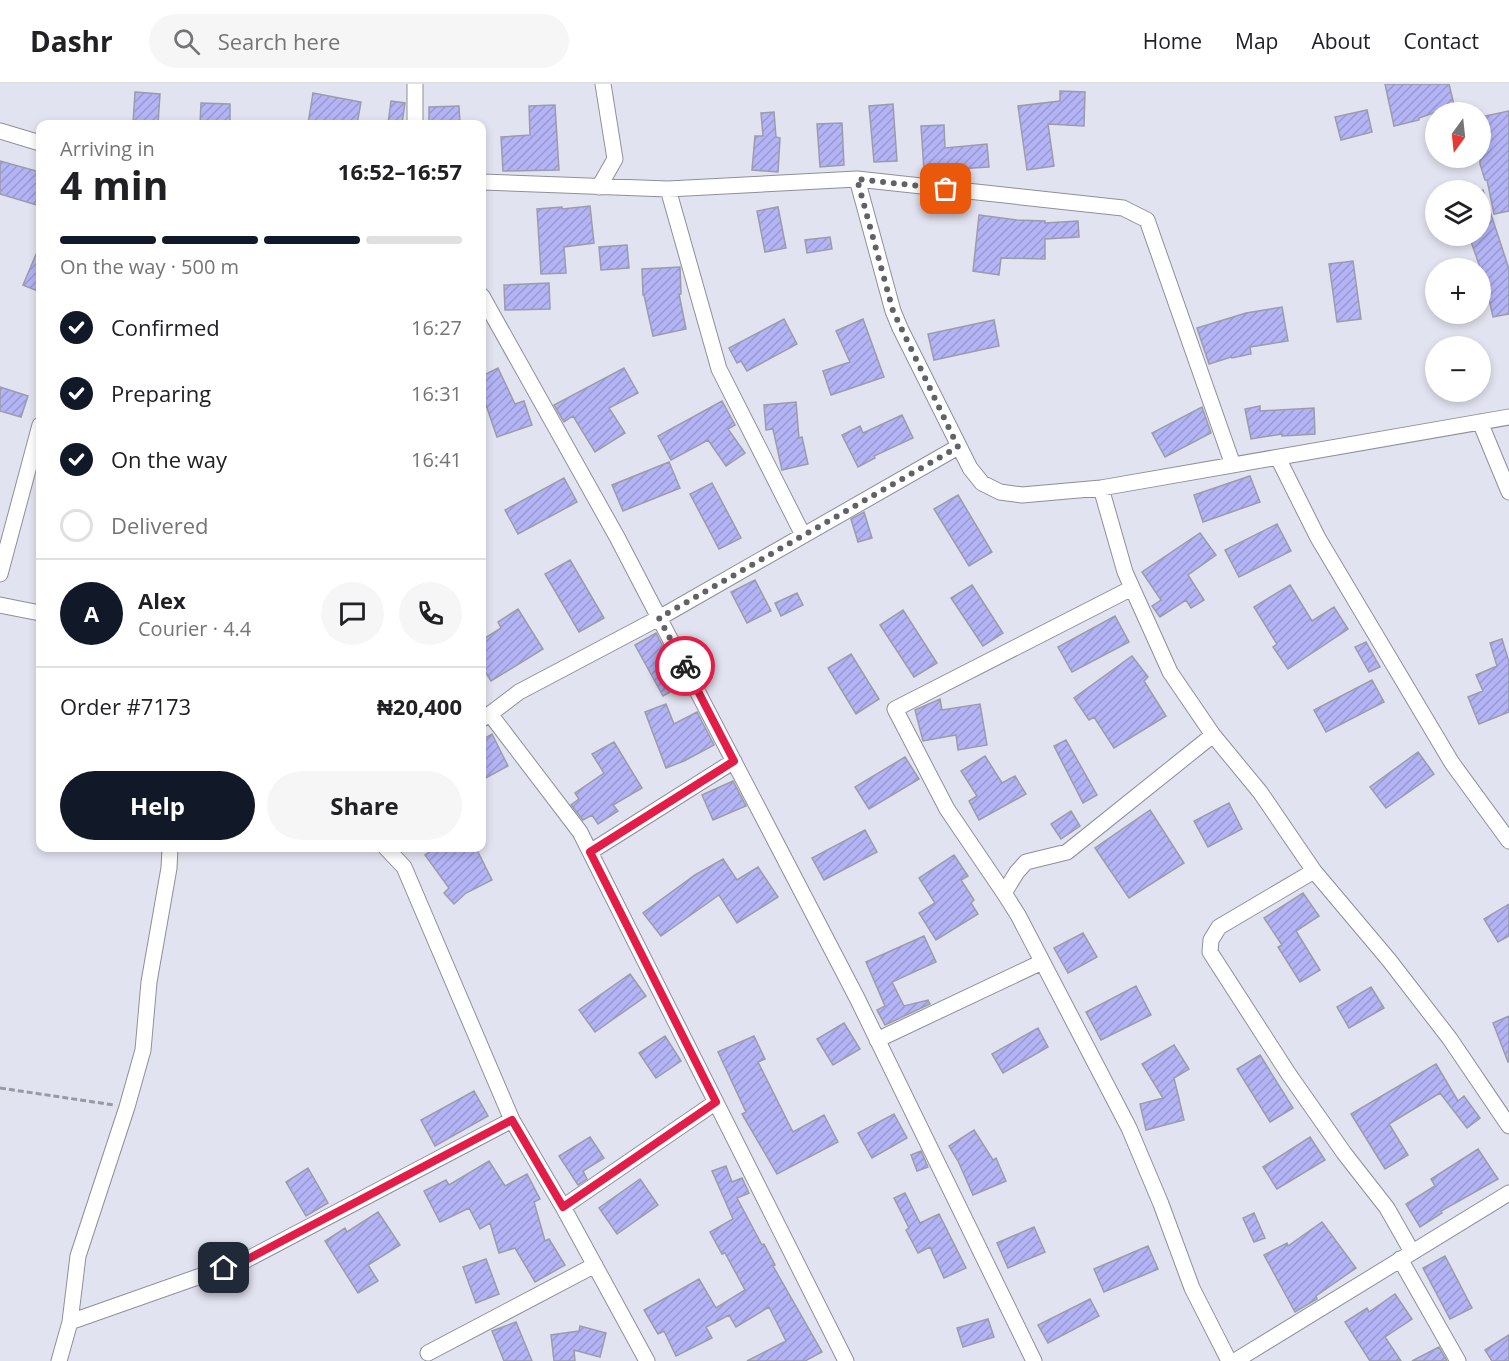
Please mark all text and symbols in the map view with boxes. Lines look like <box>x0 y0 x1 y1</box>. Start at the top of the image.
search box <box>149 14 569 68</box>
text: Dashr <box>30 22 113 60</box>
icon: search <box>170 25 203 58</box>
text: Search here <box>218 26 340 56</box>
text: Home <box>1143 27 1202 55</box>
text: Map <box>1235 27 1278 55</box>
text: About <box>1311 27 1371 55</box>
text: Contact <box>1404 27 1479 55</box>
north arrow <box>1425 102 1491 168</box>
map controls <box>1425 102 1491 402</box>
text: Arriving in <box>60 135 155 162</box>
text: 16:52–16:57 <box>338 156 462 186</box>
text: 4 min <box>60 158 168 211</box>
pin <box>920 163 971 214</box>
icon: bag <box>929 172 962 205</box>
button: layers <box>1425 180 1491 246</box>
text: On the way · 500 m <box>60 253 239 280</box>
button: + <box>1425 258 1491 324</box>
icon: check <box>60 311 93 344</box>
text: Confirmed <box>111 312 220 342</box>
text: 16:27 <box>411 314 462 341</box>
button: − <box>1425 336 1491 402</box>
icon: check <box>60 377 93 410</box>
text: Preparing <box>111 378 211 408</box>
text: 16:31 <box>411 380 462 407</box>
icon: check <box>60 443 93 476</box>
text: On the way <box>111 444 227 474</box>
text: 16:41 <box>411 446 462 473</box>
text: Delivered <box>111 510 209 540</box>
button: chat <box>321 582 384 645</box>
button: phone <box>399 582 462 645</box>
text: Alex <box>138 585 186 615</box>
text: A <box>84 598 99 628</box>
text: Courier · 4.4 <box>138 615 251 642</box>
courier <box>655 636 715 696</box>
icon: bike <box>669 650 702 683</box>
text: Order #7173 <box>60 691 191 721</box>
text: ₦20,400 <box>377 691 462 721</box>
button: Help <box>60 771 255 840</box>
button: Share <box>267 771 462 840</box>
pin <box>198 1242 249 1293</box>
icon: home <box>207 1251 240 1284</box>

